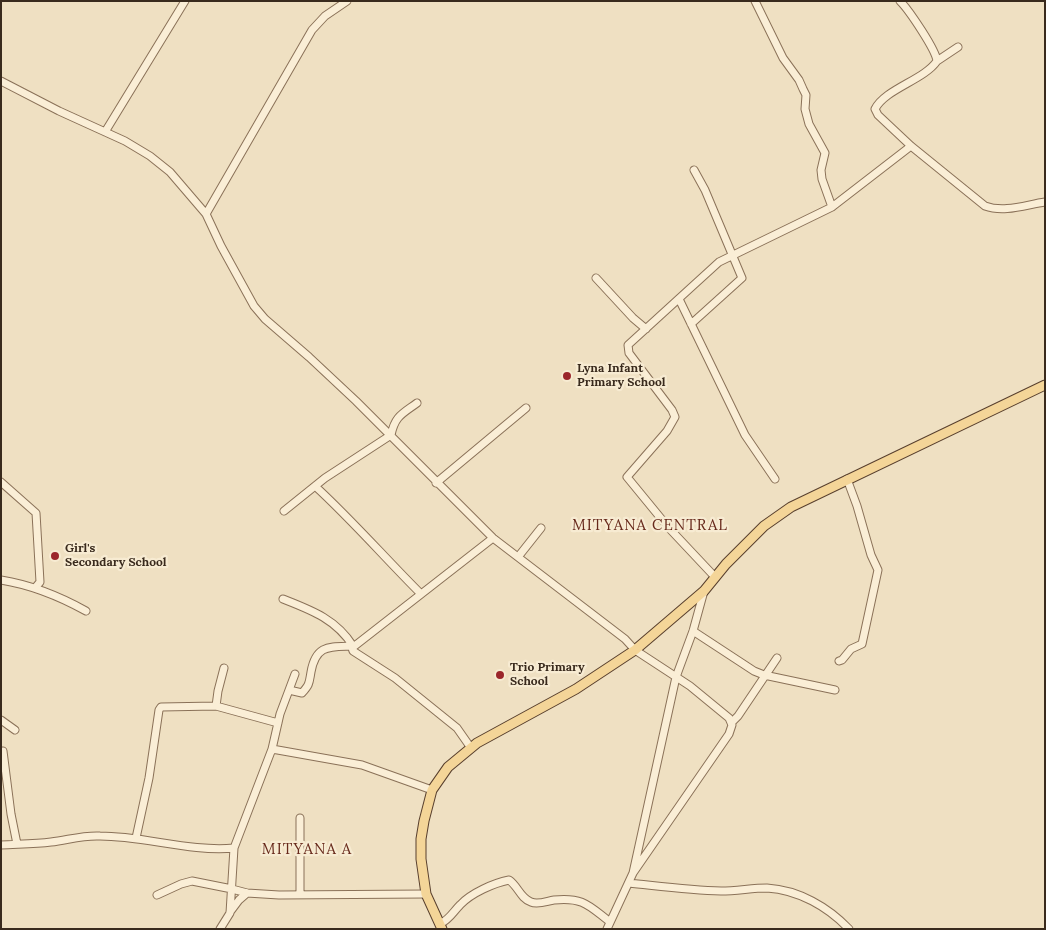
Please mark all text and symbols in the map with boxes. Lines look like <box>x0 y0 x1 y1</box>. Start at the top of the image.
place label: Lyna Infant Primary School <box>577 362 665 390</box>
marker: Lyna Infant Primary School <box>561 370 573 382</box>
district label: MITYANA CENTRAL <box>570 517 730 535</box>
place label: Girl's Secondary School <box>65 542 167 570</box>
marker: Girl's Secondary School <box>49 550 61 562</box>
place label: Trio Primary School <box>510 661 585 689</box>
marker: Trio Primary School <box>494 669 506 681</box>
district label: MITYANA A <box>261 841 353 859</box>

